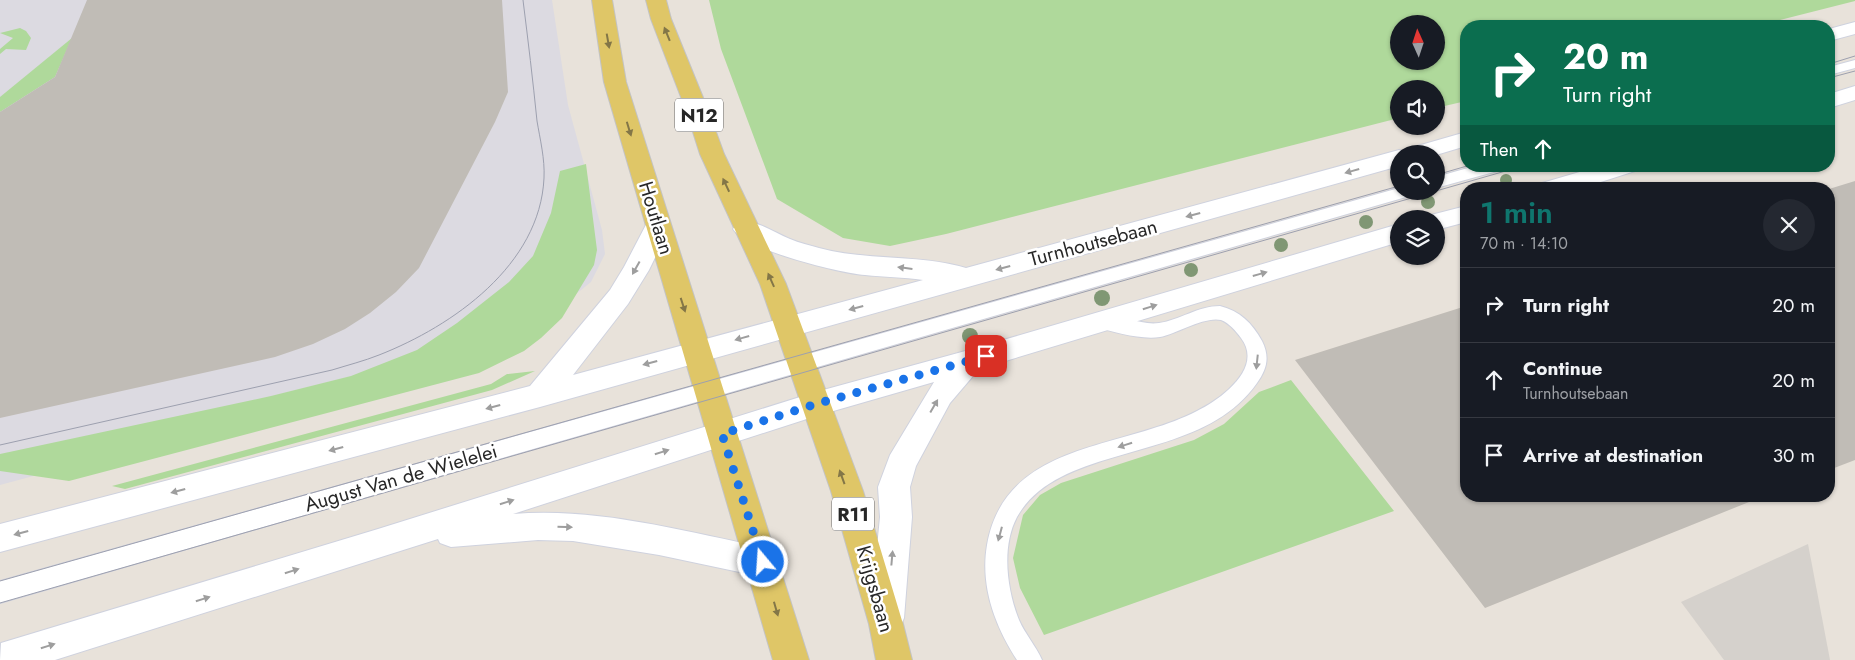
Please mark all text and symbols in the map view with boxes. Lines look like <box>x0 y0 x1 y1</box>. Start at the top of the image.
north arrow <box>1390 15 1445 70</box>
map controls <box>1390 15 1445 265</box>
one-way arrow <box>662 27 670 41</box>
text: 20 m <box>1563 32 1648 82</box>
one-way arrow <box>605 33 613 49</box>
icon: right <box>1480 40 1545 105</box>
text: Turn right <box>1563 78 1651 110</box>
button: sound <box>1390 80 1445 135</box>
road number: N12 <box>675 98 723 132</box>
one-way arrow <box>626 121 634 136</box>
icon: ahead <box>1529 135 1557 163</box>
text: Then <box>1480 136 1519 163</box>
button: search <box>1390 145 1445 200</box>
one-way arrow <box>1344 168 1359 176</box>
street label: Houtlaan <box>631 178 681 258</box>
one-way arrow <box>722 178 730 192</box>
text: 1 min <box>1480 191 1553 234</box>
button: close <box>1763 199 1815 251</box>
button: layers <box>1390 210 1445 265</box>
street label: Turnhoutsebaan <box>1026 212 1160 274</box>
one-way arrow <box>1186 212 1201 220</box>
text: 70 m · 14:10 <box>1480 232 1568 255</box>
one-way arrow <box>632 261 640 275</box>
one-way arrow <box>897 264 913 272</box>
one-way arrow <box>995 264 1010 272</box>
one-way arrow <box>1253 270 1268 278</box>
one-way arrow <box>766 273 774 287</box>
icon: right <box>1480 291 1508 319</box>
text: Turn right <box>1523 292 1609 319</box>
text: 20 m <box>1772 292 1815 319</box>
one-way arrow <box>679 297 687 312</box>
one-way arrow <box>1143 303 1158 311</box>
one-way arrow <box>849 304 864 312</box>
one-way arrow <box>734 334 750 342</box>
pin <box>965 335 1007 377</box>
icon: arrive <box>972 342 1000 370</box>
one-way arrow <box>1253 354 1261 370</box>
text: Continue <box>1523 355 1602 382</box>
one-way arrow <box>642 359 657 367</box>
icon: ahead <box>1480 366 1508 394</box>
text: 20 m <box>1772 367 1815 394</box>
text: Turnhoutsebaan <box>1523 382 1628 405</box>
one-way arrow <box>929 399 938 412</box>
one-way arrow <box>485 404 500 412</box>
street label: August Van de Wielelei <box>301 437 501 519</box>
one-way arrow <box>1118 441 1133 449</box>
icon: arrive <box>1480 441 1508 469</box>
text: Arrive at destination <box>1523 442 1703 469</box>
text: 30 m <box>1773 442 1815 469</box>
one-way arrow <box>328 445 343 453</box>
one-way arrow <box>654 448 669 456</box>
one-way arrow <box>838 470 845 485</box>
one-way arrow <box>171 487 186 495</box>
one-way arrow <box>500 498 515 506</box>
road number: R11 <box>832 498 874 530</box>
one-way arrow <box>557 524 573 532</box>
one-way arrow <box>996 527 1004 542</box>
one-way arrow <box>14 529 29 537</box>
position arrow <box>736 535 788 587</box>
street label: Krijgsbaan <box>849 542 901 636</box>
one-way arrow <box>888 550 896 566</box>
one-way arrow <box>285 567 300 575</box>
one-way arrow <box>196 594 211 602</box>
one-way arrow <box>773 601 781 616</box>
one-way arrow <box>40 641 55 649</box>

